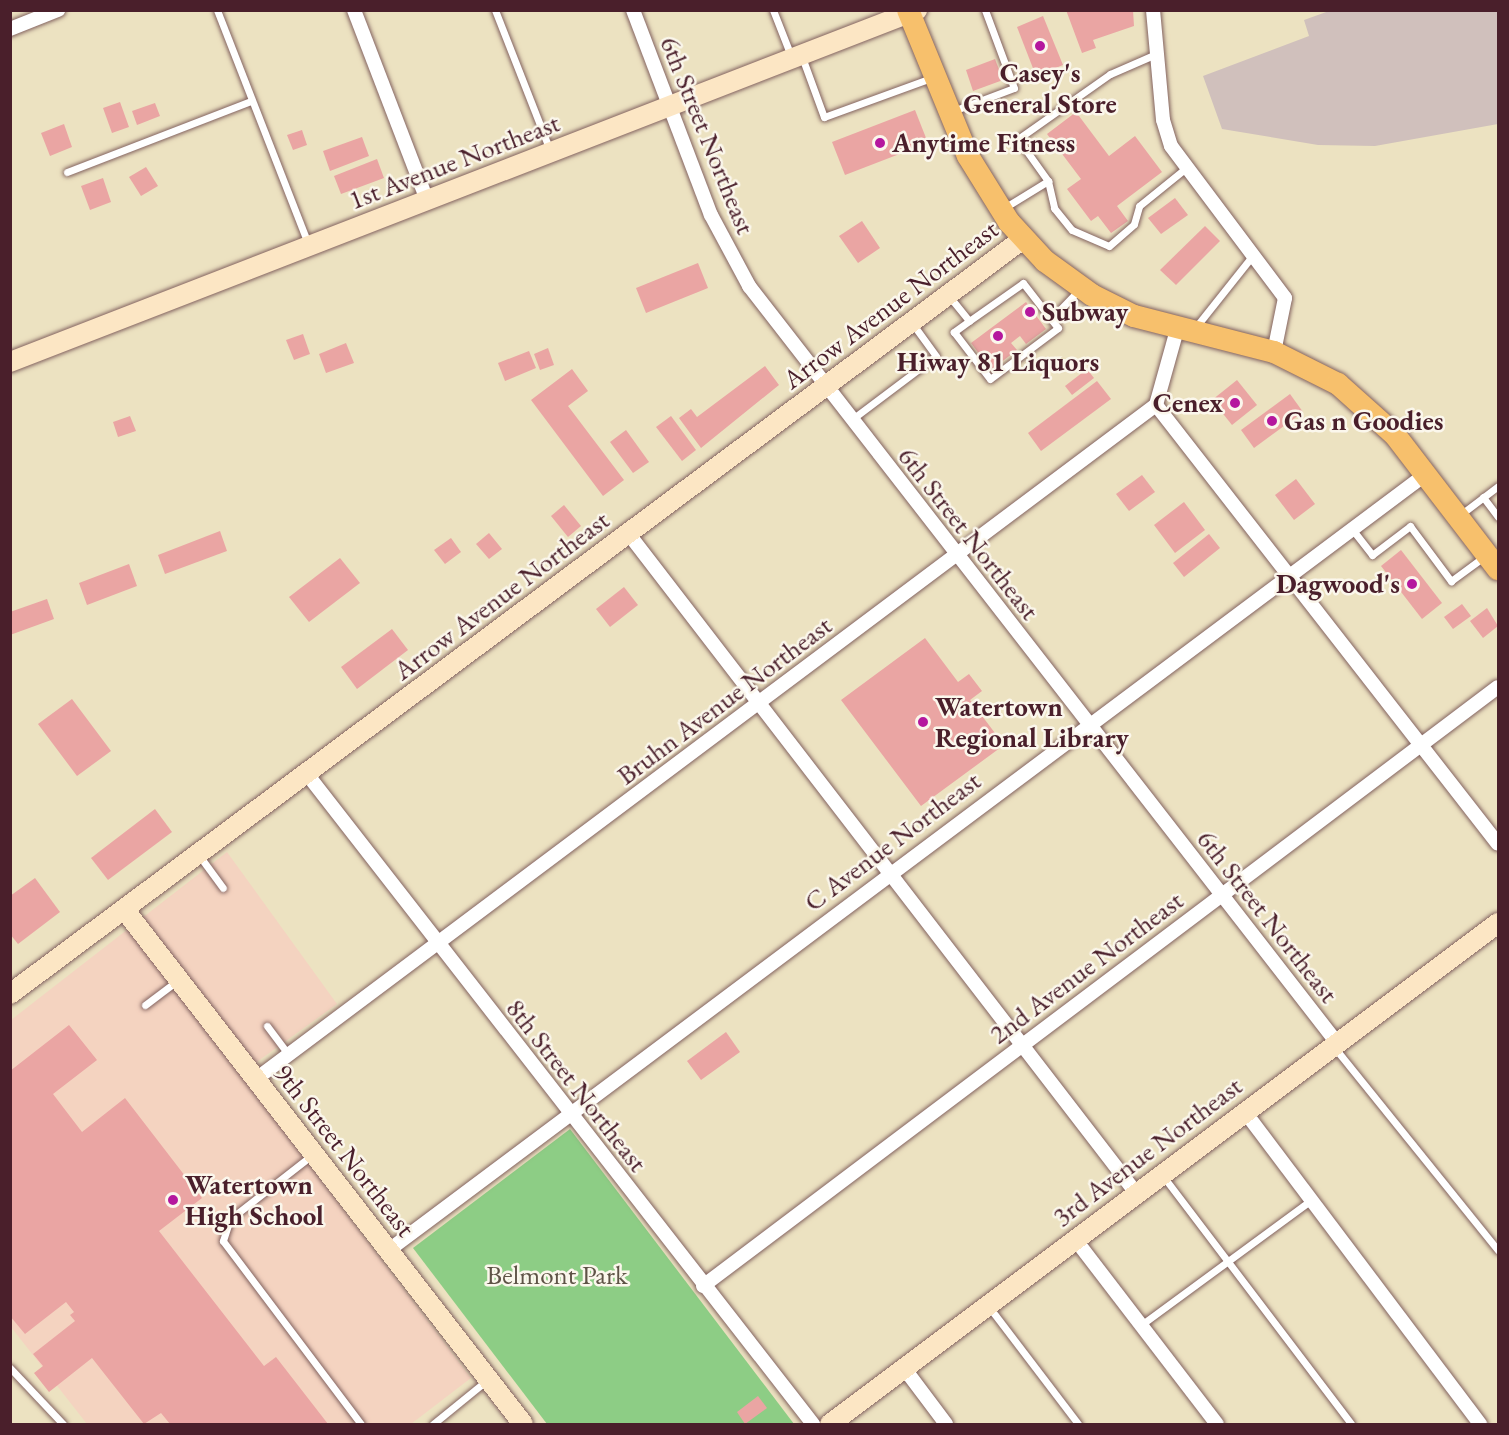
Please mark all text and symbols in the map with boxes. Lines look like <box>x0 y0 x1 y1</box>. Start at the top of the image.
street label: 6th Street Northeast <box>654 32 762 238</box>
marker: Casey's General Store <box>1033 39 1047 53</box>
place label: Casey's General Store <box>963 56 1117 119</box>
street label: 1st Avenue Northeast <box>344 106 564 216</box>
place label: Anytime Fitness <box>892 127 1075 159</box>
marker: Anytime Fitness <box>873 136 887 150</box>
street label: Arrow Avenue Northeast <box>776 212 1004 396</box>
place label: Subway <box>1042 296 1128 328</box>
marker: Subway <box>1023 305 1037 319</box>
marker: Hiway 81 Liquors <box>991 329 1005 343</box>
place label: Hiway 81 Liquors <box>897 346 1099 378</box>
place label: Cenex <box>1153 387 1223 419</box>
marker: Cenex <box>1228 396 1242 410</box>
place label: Gas n Goodies <box>1284 405 1443 437</box>
marker: Gas n Goodies <box>1265 414 1279 428</box>
street label: 6th Street Northeast <box>892 440 1046 626</box>
street label: Arrow Avenue Northeast <box>387 503 615 687</box>
place label: Dagwood's <box>1276 568 1400 600</box>
marker: Dagwood's <box>1405 577 1419 591</box>
street label: Bruhn Avenue Northeast <box>610 609 838 791</box>
place label: Watertown Regional Library <box>935 690 1129 753</box>
marker: Watertown Regional Library <box>916 715 930 729</box>
street label: C Avenue Northeast <box>798 764 986 918</box>
street label: 6th Street Northeast <box>1191 823 1345 1009</box>
street label: 2nd Avenue Northeast <box>983 884 1189 1050</box>
street label: 8th Street Northeast <box>500 992 654 1178</box>
street label: 9th Street Northeast <box>268 1057 422 1243</box>
street label: 3rd Avenue Northeast <box>1046 1069 1248 1233</box>
place label: Watertown High School <box>185 1168 324 1231</box>
marker: Watertown High School <box>166 1193 180 1207</box>
park label: Belmont Park <box>486 1259 628 1291</box>

